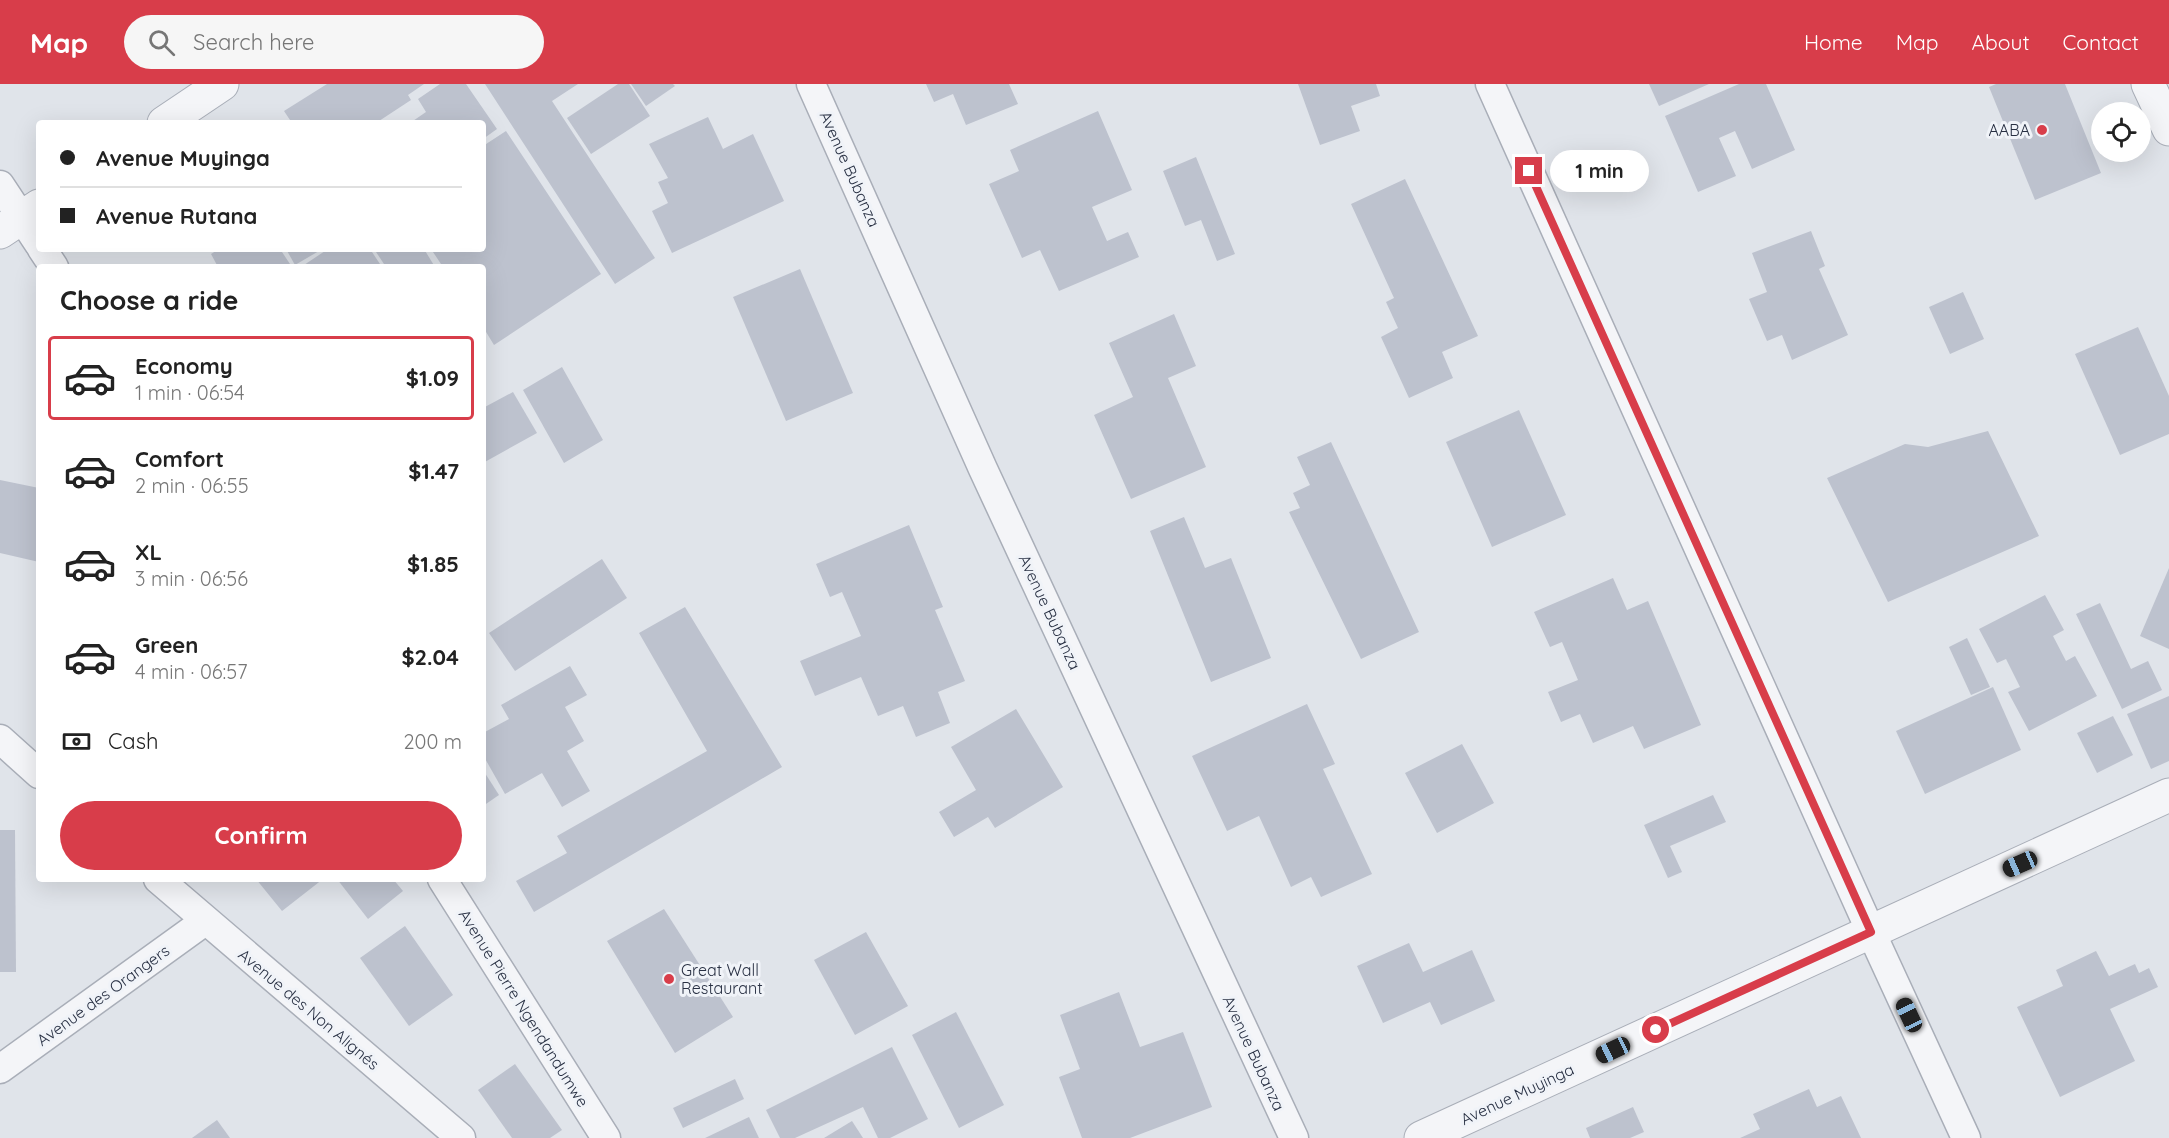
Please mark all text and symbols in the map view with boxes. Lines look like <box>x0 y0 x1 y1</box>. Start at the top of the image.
search box <box>124 15 544 69</box>
text: Map <box>30 25 88 60</box>
icon: search <box>145 26 178 59</box>
text: Search here <box>193 28 315 56</box>
text: Home <box>1804 29 1863 55</box>
text: Map <box>1896 29 1939 55</box>
text: About <box>1972 29 2030 55</box>
text: Contact <box>2063 29 2139 55</box>
map controls <box>2091 102 2151 162</box>
button: locate <box>2091 102 2151 162</box>
street label: Avenue Bubanza <box>816 108 884 230</box>
place label: AABA <box>1989 120 2030 140</box>
marker: AABA <box>2035 123 2049 137</box>
text: Avenue Muyinga <box>96 144 270 172</box>
callout: 1 min <box>1550 150 1649 192</box>
route end <box>1515 157 1542 184</box>
text: 1 min <box>1575 158 1624 183</box>
text: Avenue Rutana <box>96 202 257 230</box>
text: Choose a ride <box>60 283 238 317</box>
icon: car <box>63 351 117 405</box>
text: Economy <box>135 352 233 380</box>
text: $1.09 <box>406 364 459 392</box>
text: 1 min · 06:54 <box>135 380 245 405</box>
icon: car <box>63 444 117 498</box>
text: Comfort <box>135 445 224 473</box>
text: $1.47 <box>408 457 459 485</box>
text: 2 min · 06:55 <box>135 473 249 498</box>
icon: car <box>63 537 117 591</box>
text: XL <box>135 538 162 566</box>
text: $1.85 <box>407 550 459 578</box>
street label: Avenue Bubanza <box>1015 551 1085 673</box>
text: 3 min · 06:56 <box>135 566 248 591</box>
icon: car <box>63 630 117 684</box>
text: Green <box>135 631 198 659</box>
text: $2.04 <box>401 643 459 671</box>
text: 4 min · 06:57 <box>135 659 247 684</box>
icon: cash <box>60 725 93 758</box>
text: Cash <box>108 727 159 755</box>
text: 200 m <box>403 729 462 754</box>
button: Confirm <box>60 801 462 870</box>
car <box>2000 848 2040 880</box>
street label: Avenue Pierre Ngendandumwe <box>455 905 593 1111</box>
street label: Avenue des Orangers <box>33 940 173 1050</box>
street label: Avenue des Non Alignés <box>234 944 384 1074</box>
place label: Great Wall Restaurant <box>681 960 763 998</box>
marker: Great Wall Restaurant <box>662 972 676 986</box>
street label: Avenue Bubanza <box>1219 992 1289 1114</box>
car <box>1893 995 1925 1035</box>
route start <box>1642 1016 1669 1043</box>
car <box>1593 1034 1633 1066</box>
street label: Avenue Muyinga <box>1457 1059 1577 1129</box>

